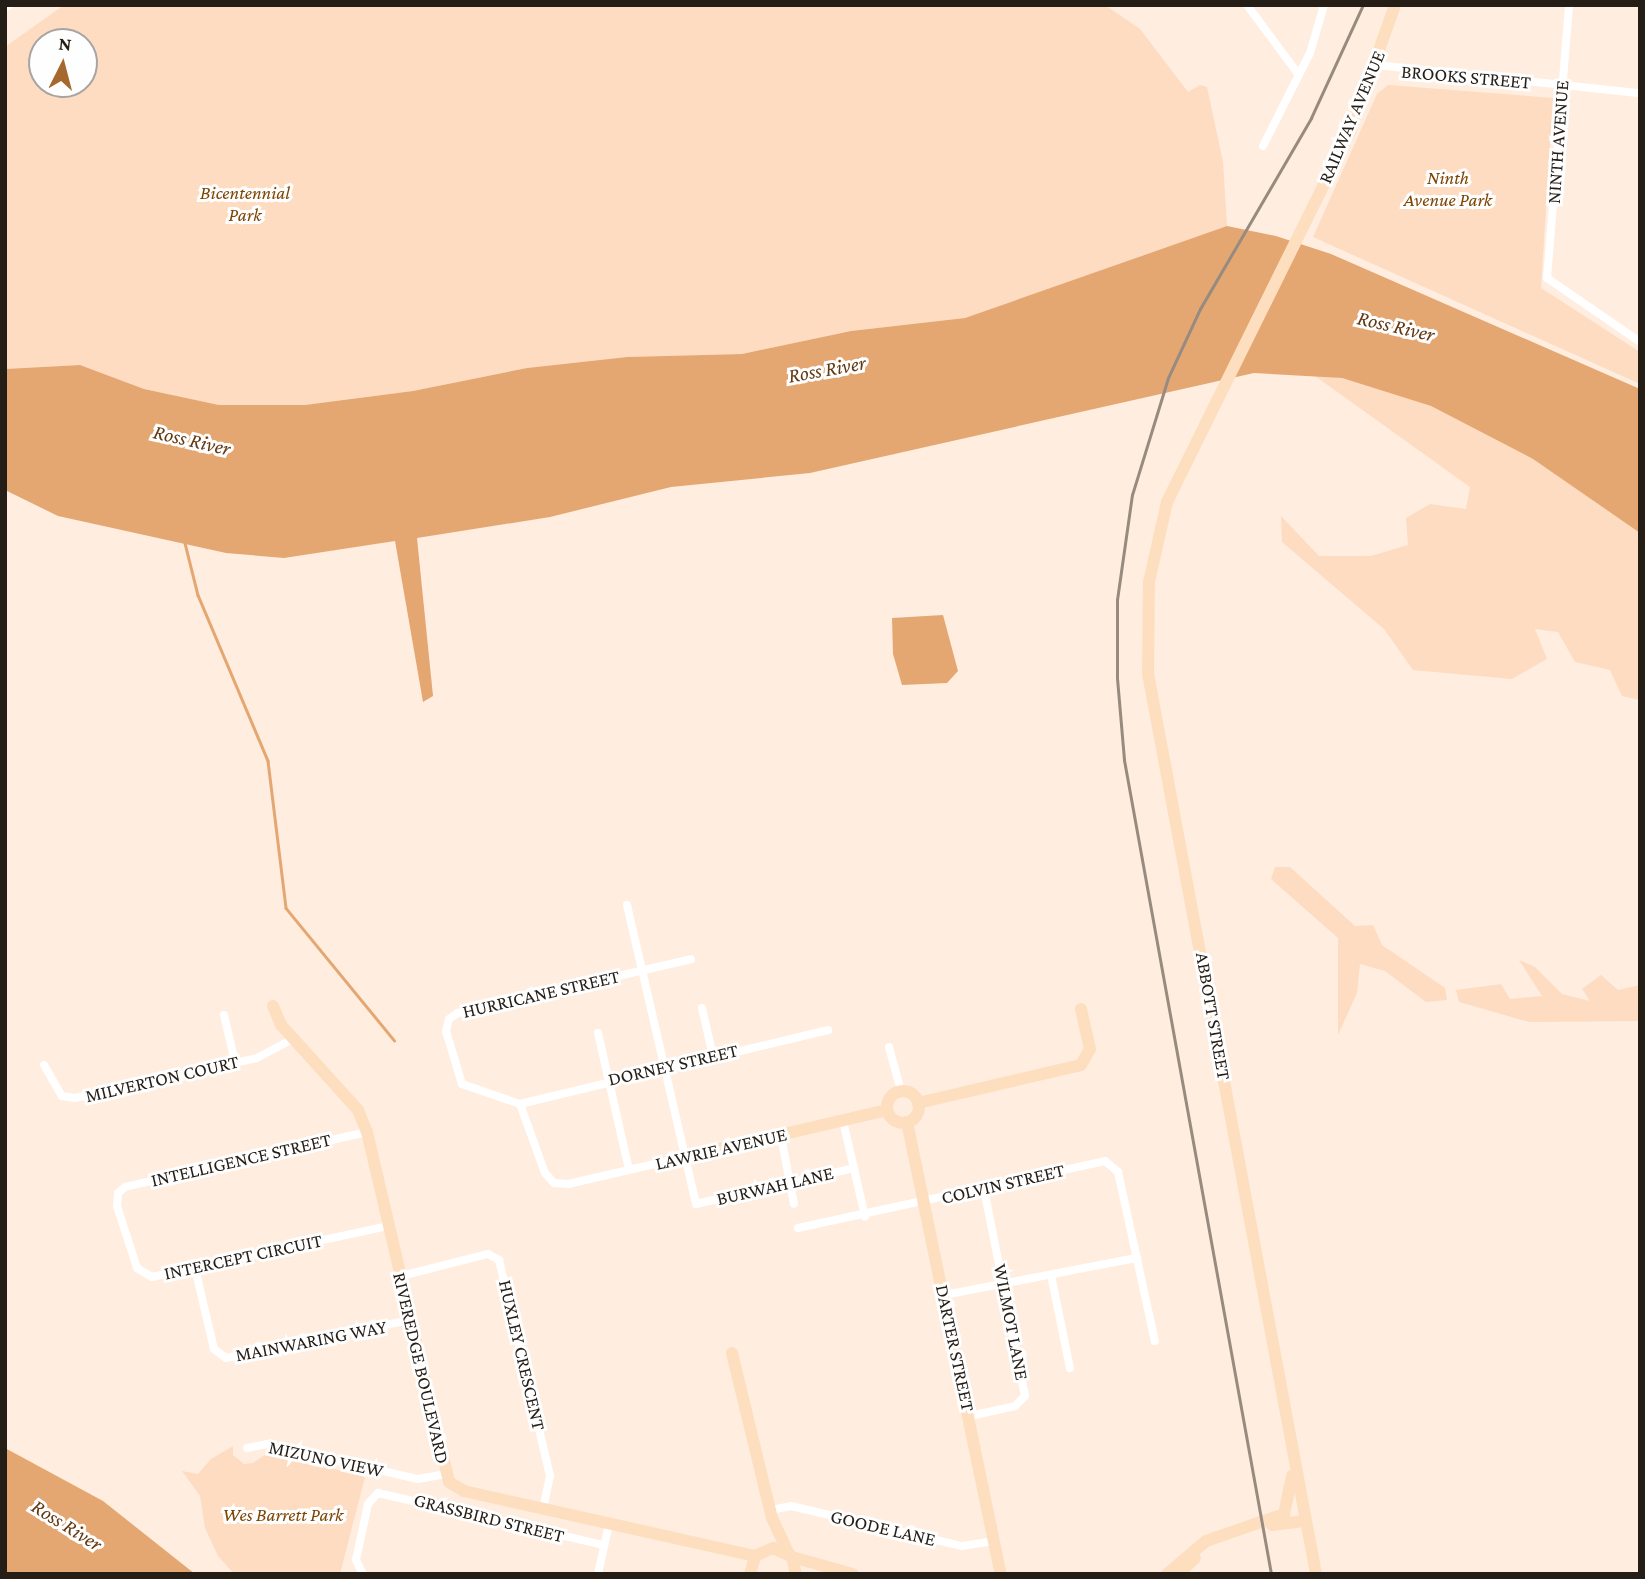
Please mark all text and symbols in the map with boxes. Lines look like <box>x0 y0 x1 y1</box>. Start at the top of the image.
north arrow <box>28 28 98 98</box>
text: N <box>57 32 73 55</box>
street label: RAILWAY AVENUE <box>1314 47 1390 187</box>
street label: BROOKS STREET <box>1400 60 1532 94</box>
street label: NINTH AVENUE <box>1542 79 1574 205</box>
park label: Ninth Avenue Park <box>1404 167 1492 211</box>
park label: Bicentennial Park <box>200 182 290 226</box>
water label: Ross River <box>1355 305 1437 347</box>
water label: Ross River <box>786 350 868 388</box>
water label: Ross River <box>151 419 233 461</box>
street label: ABBOTT STREET <box>1191 951 1235 1081</box>
street label: HURRICANE STREET <box>460 965 622 1023</box>
street label: DORNEY STREET <box>606 1039 740 1091</box>
street label: MILVERTON COURT <box>83 1050 241 1108</box>
street label: LAWRIE AVENUE <box>653 1123 789 1175</box>
street label: INTELLIGENCE STREET <box>149 1128 333 1192</box>
street label: COLVIN STREET <box>939 1159 1067 1209</box>
street label: BURWAH LANE <box>714 1161 836 1211</box>
street label: INTERCEPT CIRCUIT <box>162 1229 324 1285</box>
street label: WILMOT LANE <box>989 1262 1033 1382</box>
street label: RIVEREDGE BOULEVARD <box>388 1270 454 1466</box>
street label: HUXLEY CRESCENT <box>494 1277 550 1433</box>
street label: DARTER STREET <box>930 1283 980 1413</box>
street label: MAINWARING WAY <box>233 1315 389 1367</box>
street label: MIZUNO VIEW <box>267 1436 385 1482</box>
street label: GRASSBIRD STREET <box>412 1488 566 1548</box>
water label: Ross River <box>27 1494 107 1556</box>
park label: Wes Barrett Park <box>223 1504 343 1526</box>
street label: GOODE LANE <box>828 1505 938 1551</box>

